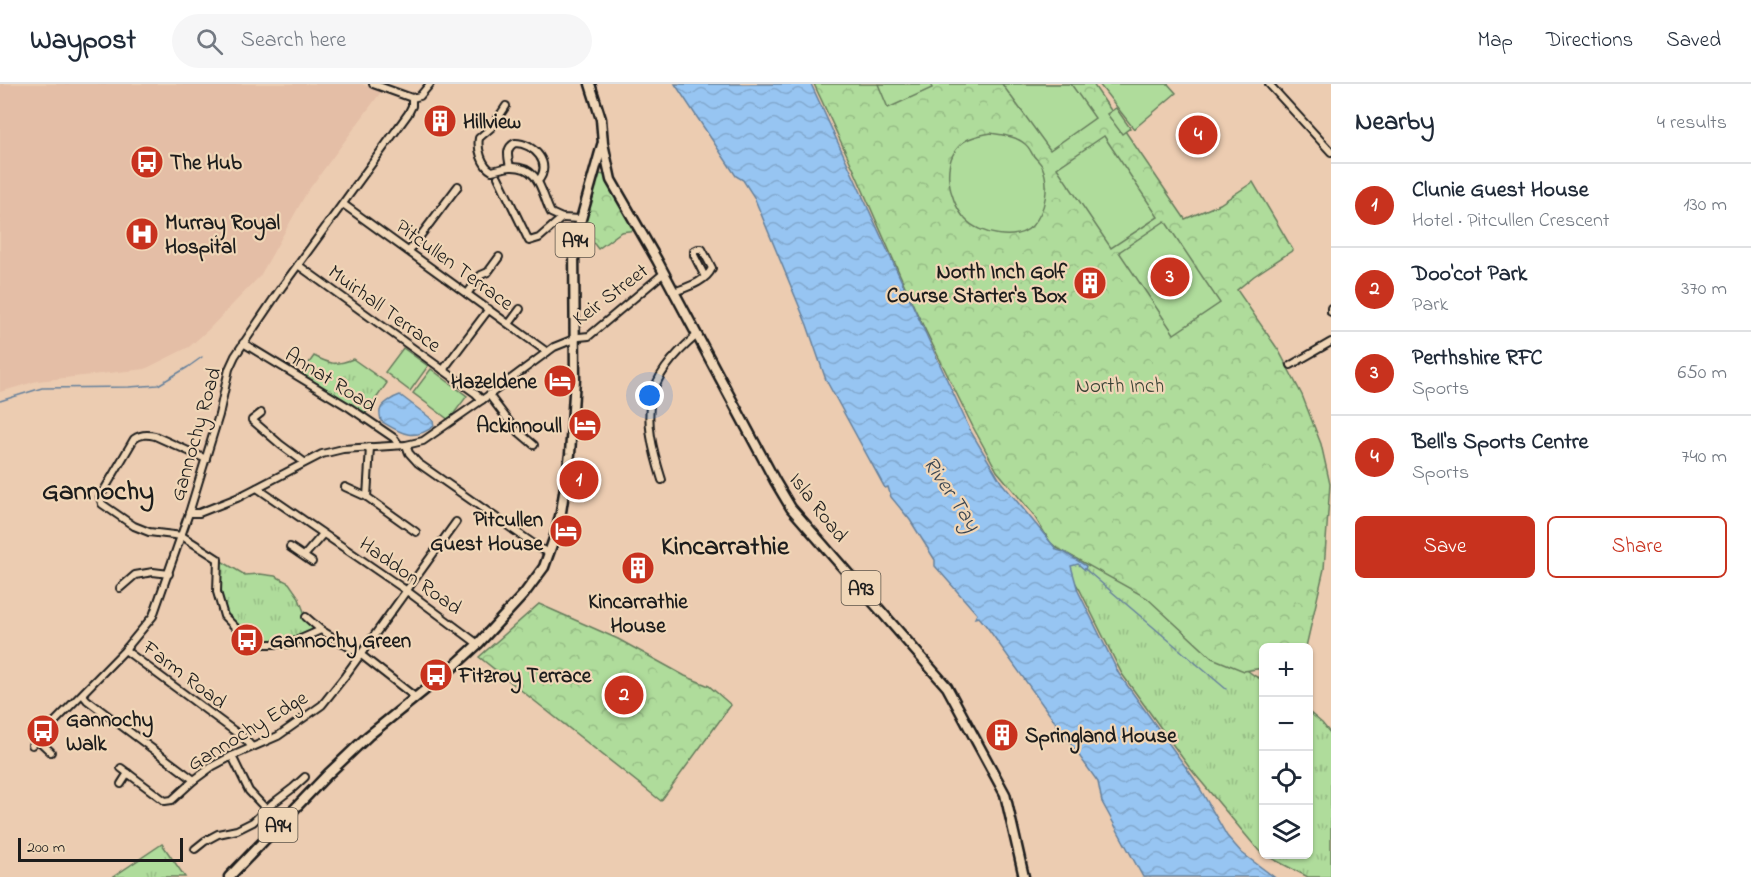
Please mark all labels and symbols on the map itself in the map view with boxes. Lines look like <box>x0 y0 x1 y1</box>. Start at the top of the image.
building icon: Hillview <box>422 103 458 139</box>
place label: Hillview <box>463 108 521 138</box>
pin: 4 <box>1178 112 1218 158</box>
bus stop icon: The Hub <box>129 144 165 180</box>
place label: The Hub <box>170 149 243 179</box>
place label: Murray Royal Hospital <box>165 209 281 263</box>
street label: Pitcullen Terrace <box>389 212 520 319</box>
hospital icon: Murray Royal Hospital <box>124 216 160 252</box>
road number: A94 <box>556 223 594 257</box>
pin: 3 <box>1150 254 1190 300</box>
street label: Keir Street <box>567 257 655 334</box>
street label: Muirhall Terrace <box>321 258 447 361</box>
place label: North Inch Golf Course Starter's Box <box>887 258 1068 312</box>
building icon: North Inch Golf Course Starter's Box <box>1072 265 1108 301</box>
street label: Annat Road <box>278 341 382 421</box>
hotel icon: Hazeldene <box>542 363 578 399</box>
street label: Gannochy Road <box>163 364 232 506</box>
place label: Hazeldene <box>451 368 538 398</box>
park label: North Inch <box>1076 372 1164 402</box>
your location <box>635 381 664 410</box>
hotel icon: Ackinnoull <box>567 407 603 443</box>
place label: Ackinnoull <box>476 412 562 442</box>
water label: River Tay <box>914 451 988 539</box>
pin: 1 <box>560 458 598 502</box>
street label: Isla Road <box>781 467 854 550</box>
district label: Gannochy <box>42 473 154 512</box>
place label: Pitcullen Guest House <box>430 506 544 560</box>
hotel icon: Pitcullen Guest House <box>548 513 584 549</box>
district label: Kincarrathie <box>661 528 790 567</box>
street label: Haddon Road <box>352 530 467 623</box>
building icon: Kincarrathie House <box>620 550 656 586</box>
road number: A93 <box>842 571 880 605</box>
place label: Kincarrathie House <box>588 588 688 642</box>
bus stop icon: Gannochy Green <box>229 622 265 658</box>
place label: Gannochy Green <box>270 627 411 659</box>
street label: Farm Road <box>135 633 232 717</box>
bus stop icon: Fitzroy Terrace <box>418 657 454 693</box>
place label: Fitzroy Terrace <box>458 662 592 694</box>
pin: 2 <box>604 672 644 718</box>
street label: Gannochy Edge <box>182 684 315 781</box>
place label: Gannochy Walk <box>66 706 153 760</box>
bus stop icon: Gannochy Walk <box>25 713 61 749</box>
building icon: Springland House <box>984 717 1020 753</box>
place label: Springland House <box>1025 722 1177 754</box>
road number: A94 <box>258 808 298 842</box>
scale bar <box>18 835 183 862</box>

